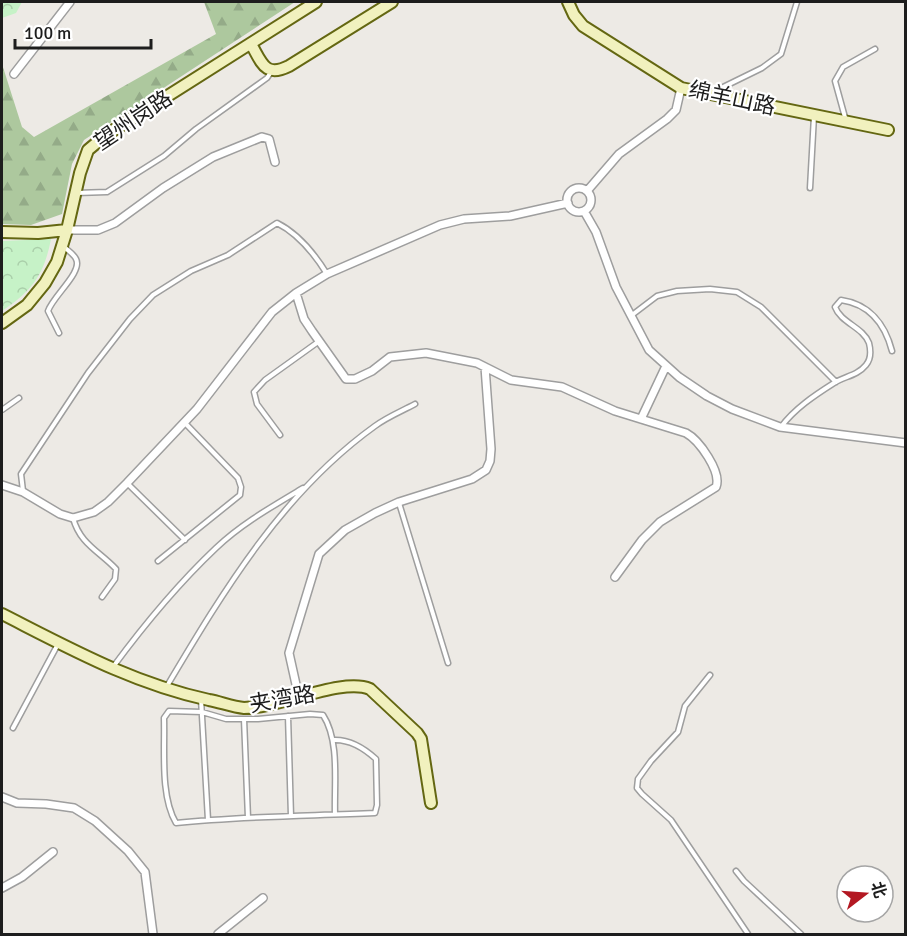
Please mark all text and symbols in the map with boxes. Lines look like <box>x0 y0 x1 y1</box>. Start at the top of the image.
scale bar <box>15 12 152 50</box>
text: 100 m <box>24 22 71 44</box>
street label: 绵羊山路 <box>686 76 778 120</box>
street label: 望州岗路 <box>89 84 177 156</box>
street label: 夹湾路 <box>247 680 317 718</box>
north arrow <box>835 864 895 924</box>
text: 北 <box>866 879 890 900</box>

